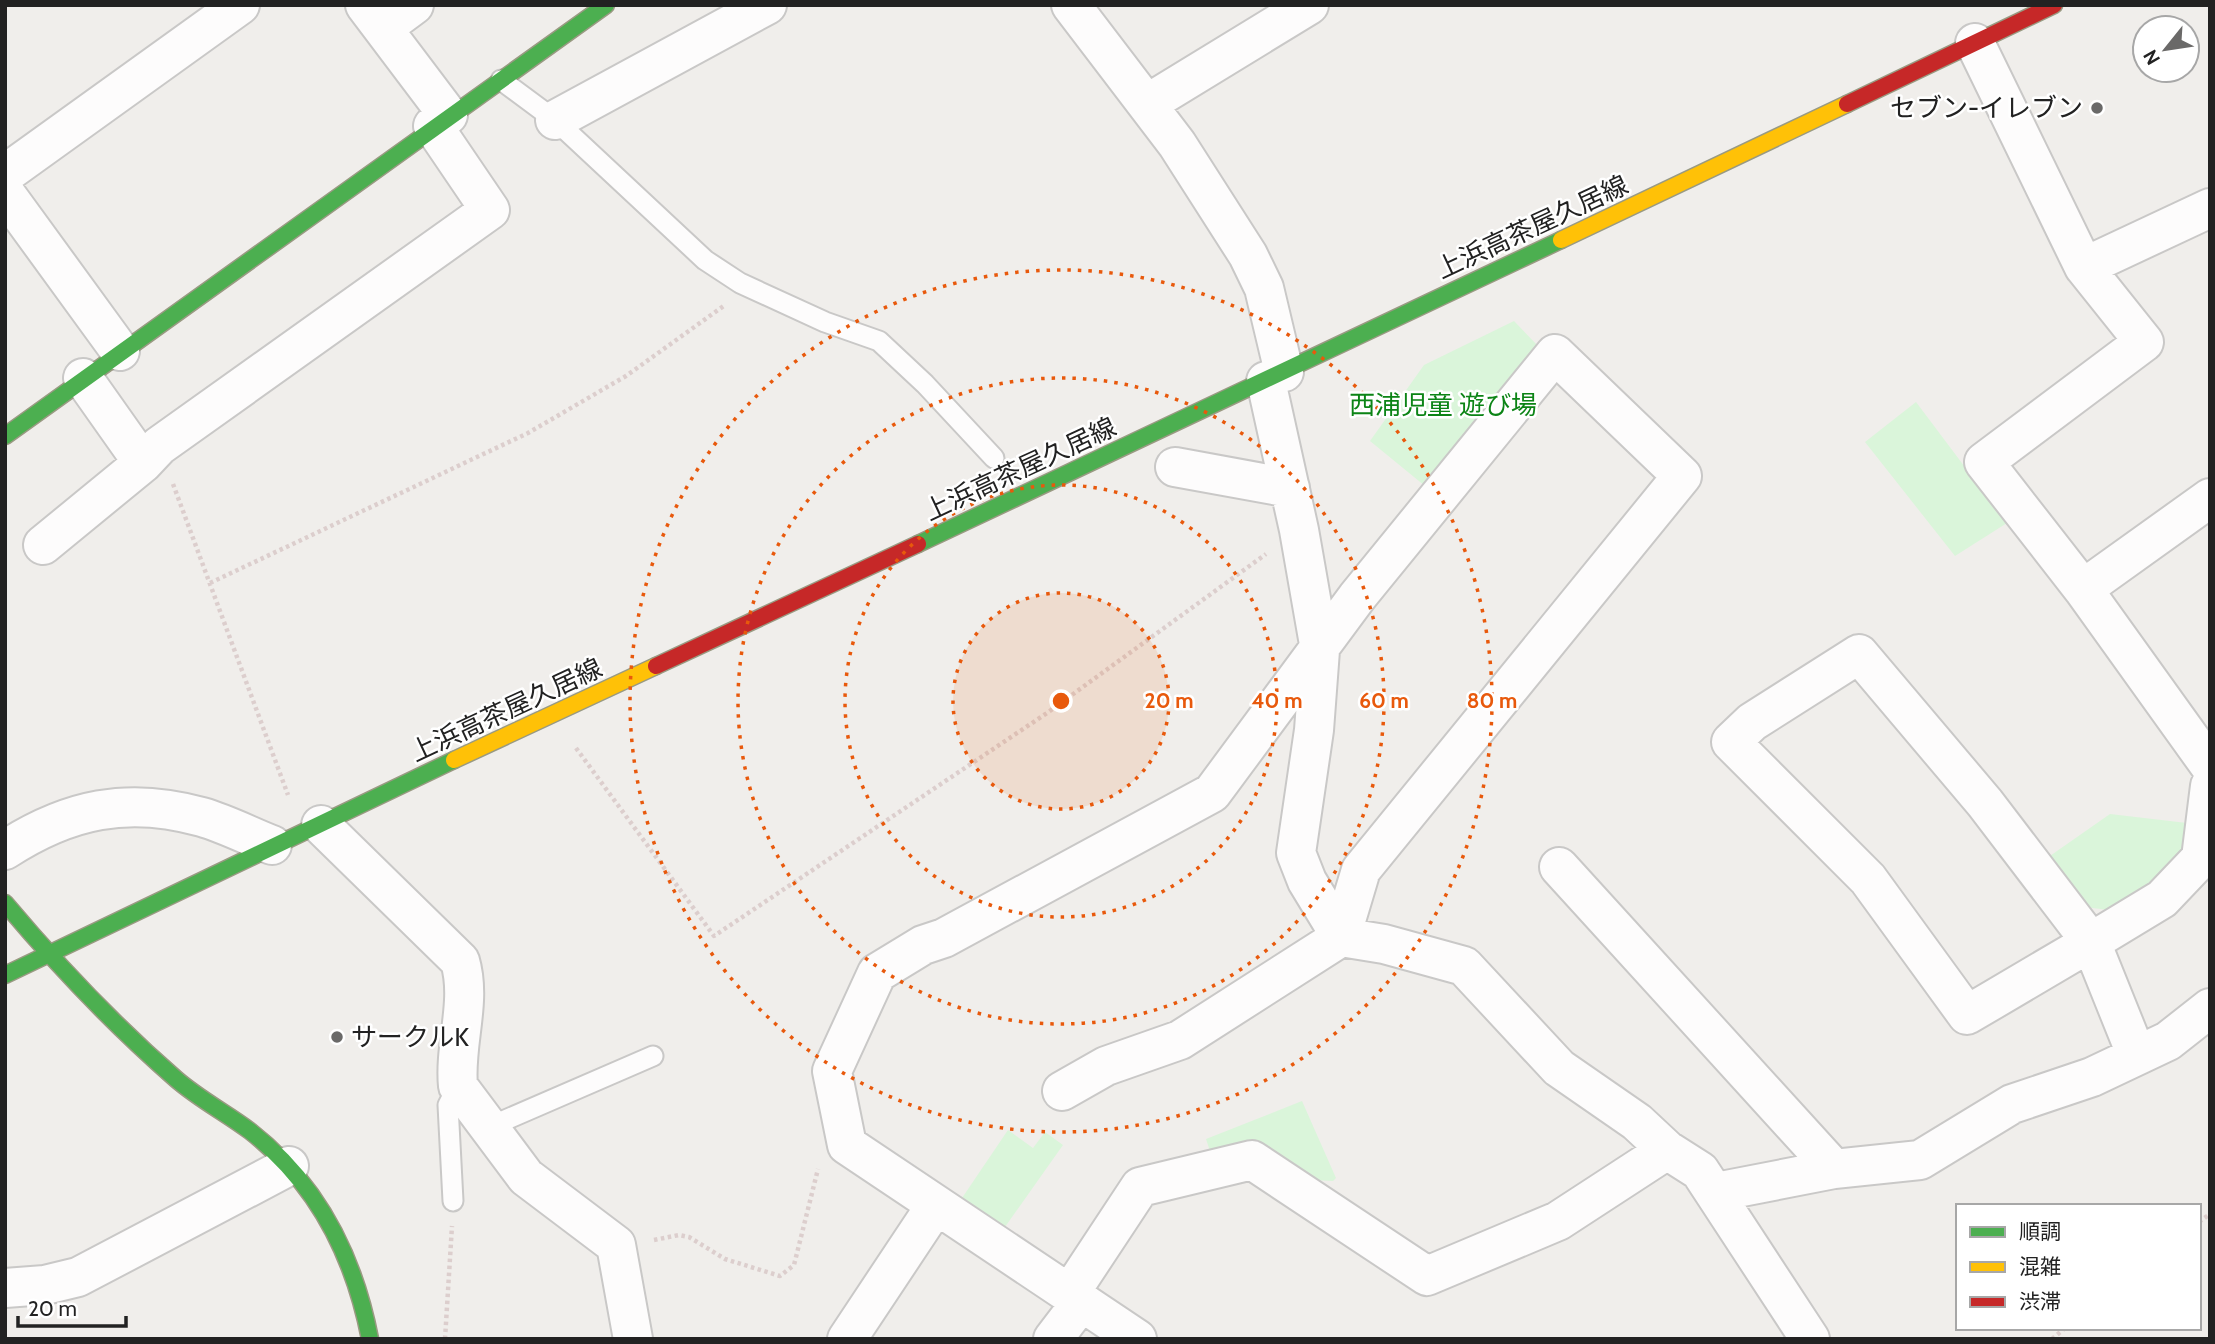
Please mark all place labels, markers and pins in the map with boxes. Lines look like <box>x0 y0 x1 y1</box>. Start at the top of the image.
place label: セブン-イレブン <box>1890 92 2083 124</box>
marker: セブン-イレブン <box>2089 100 2105 116</box>
centre of rings <box>1049 689 1073 713</box>
place label: サークルK <box>351 1021 469 1053</box>
marker: サークルK <box>329 1029 345 1045</box>

